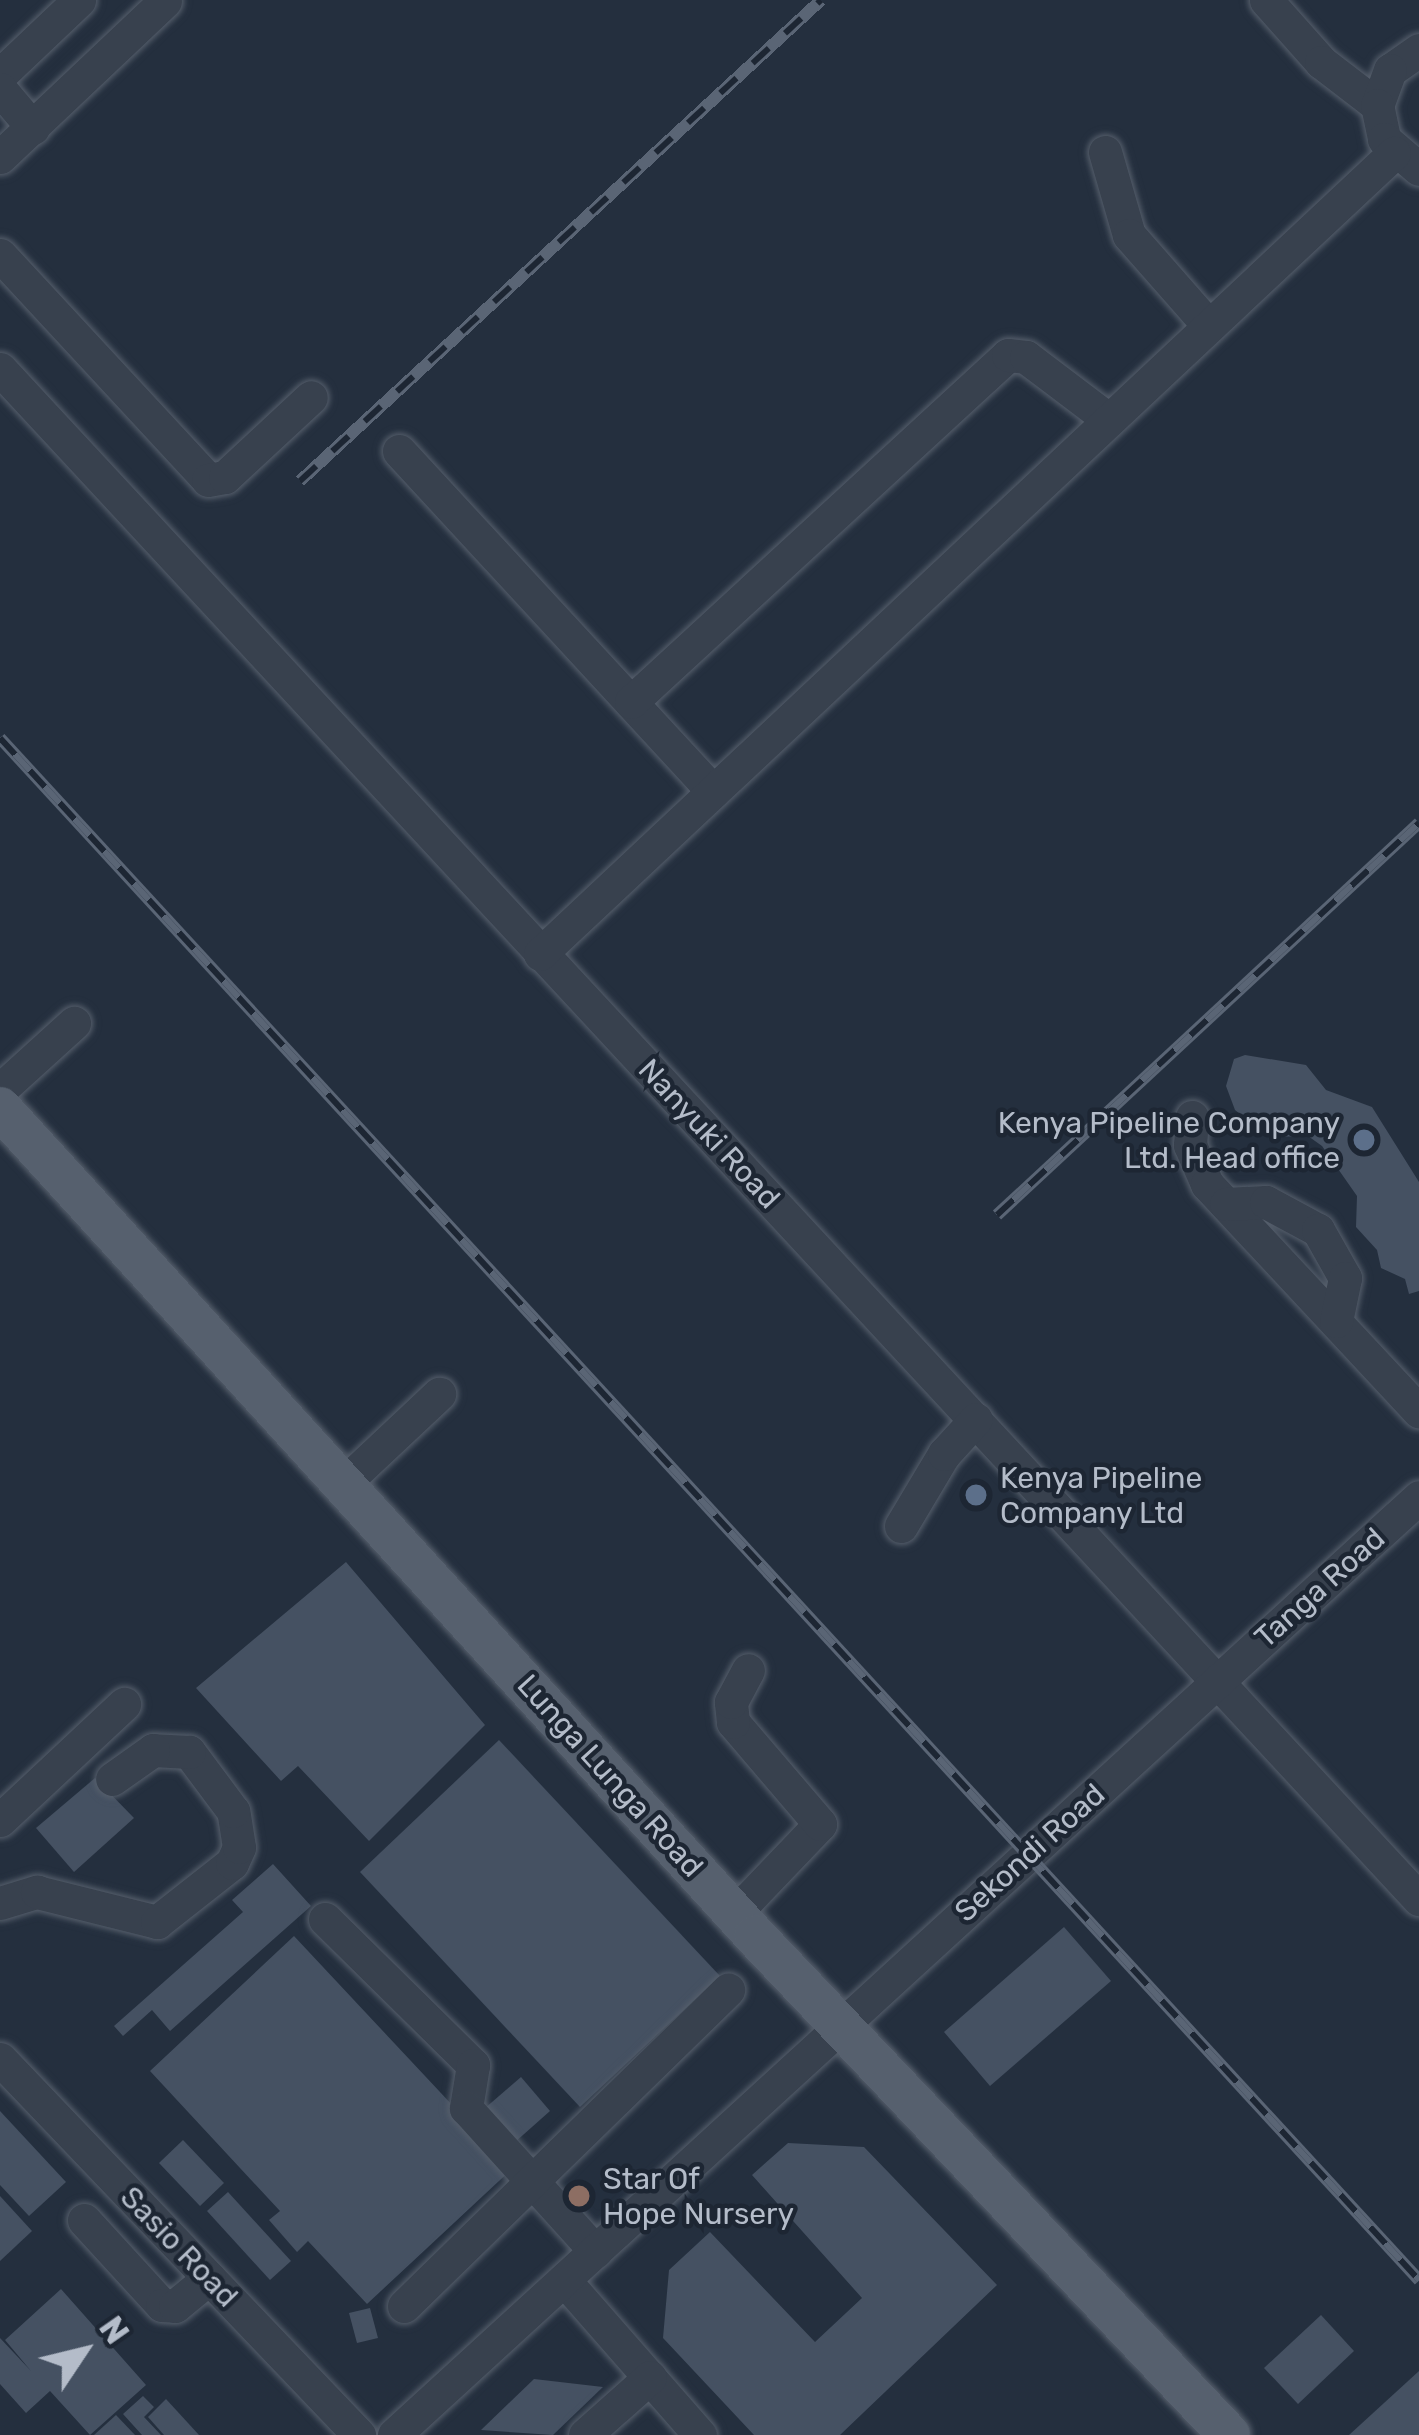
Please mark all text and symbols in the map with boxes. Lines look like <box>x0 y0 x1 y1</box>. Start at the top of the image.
street label: Nanyuki Road <box>631 1052 787 1216</box>
place label: Kenya Pipeline Company Ltd. Head office <box>998 1105 1340 1176</box>
marker: Kenya Pipeline Company Ltd. Head office <box>1351 1127 1377 1153</box>
place label: Kenya Pipeline Company Ltd <box>1000 1460 1202 1530</box>
marker: Kenya Pipeline Company Ltd <box>963 1482 989 1508</box>
street label: Tanga Road <box>1248 1520 1392 1656</box>
street label: Lunga Lunga Road <box>510 1667 710 1885</box>
street label: Sekondi Road <box>948 1776 1112 1930</box>
place label: Star Of Hope Nursery <box>603 2161 794 2232</box>
street label: Sasio Road <box>113 2179 245 2315</box>
marker: Star Of Hope Nursery <box>566 2183 592 2209</box>
north arrow <box>24 2291 144 2411</box>
text: N <box>91 2309 137 2351</box>

